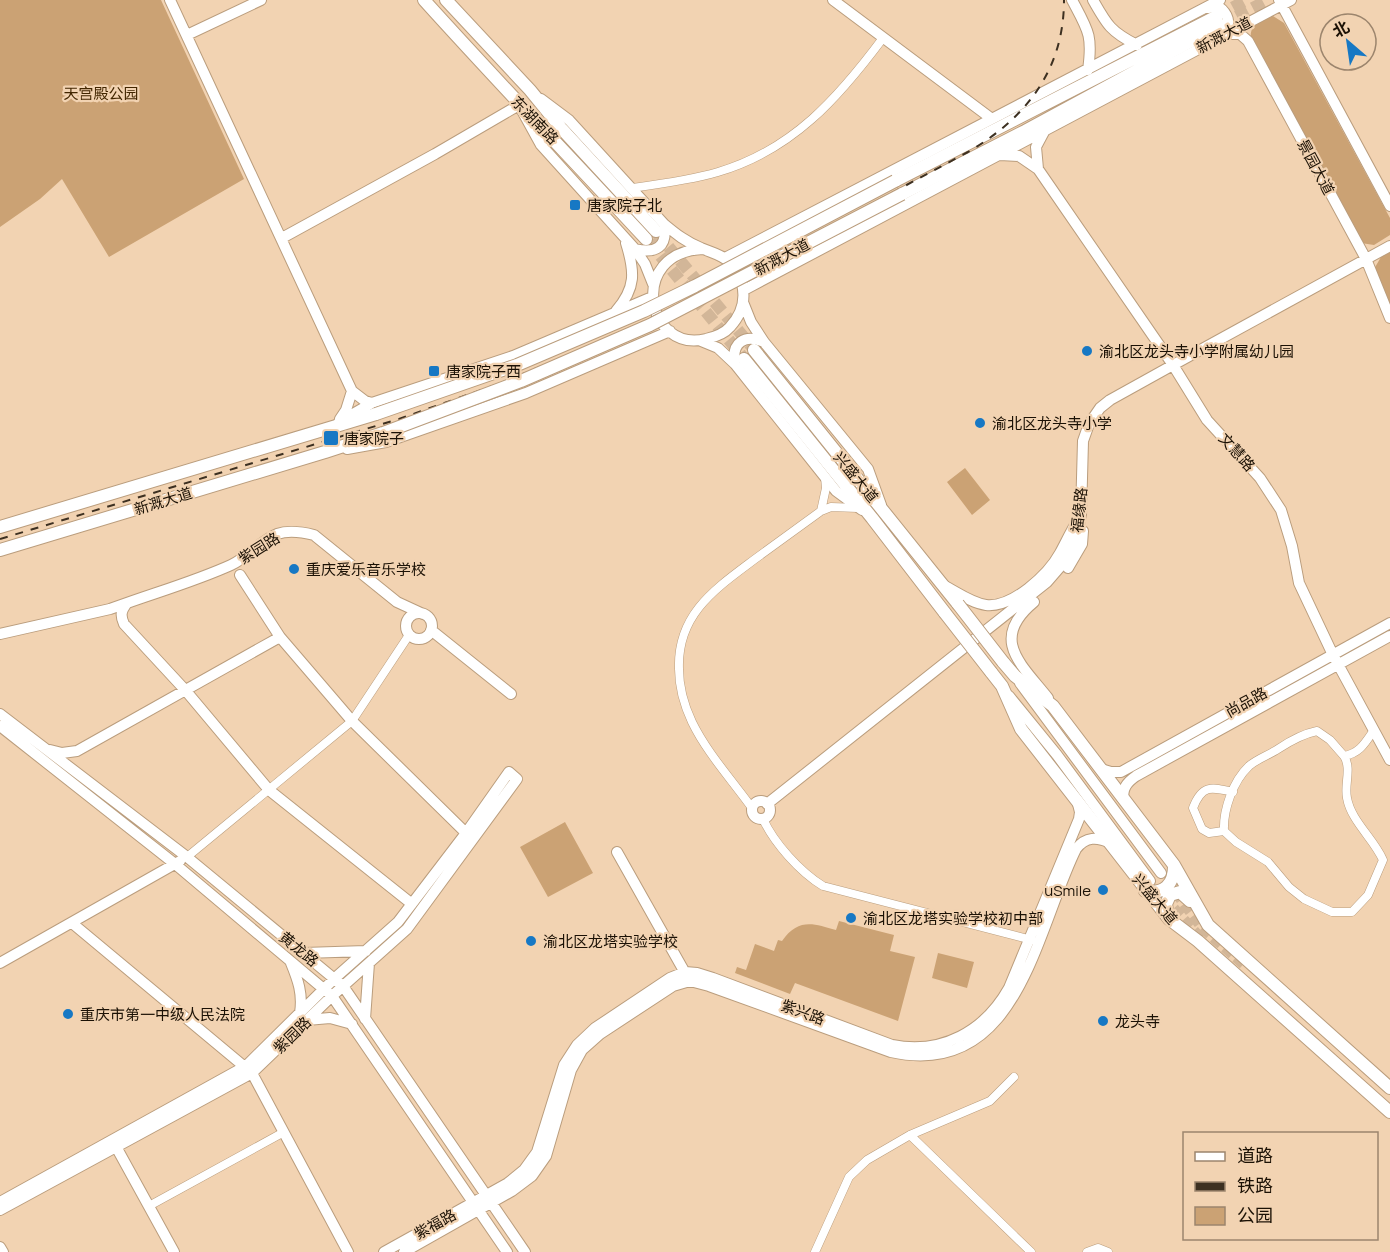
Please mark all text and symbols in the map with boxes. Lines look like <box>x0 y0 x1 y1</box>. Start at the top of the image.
street label: 新溉大道 <box>1193 12 1255 58</box>
north arrow <box>1318 12 1378 72</box>
text: 北 <box>1328 15 1353 42</box>
park label: 天宫殿公园 <box>63 83 139 104</box>
street label: 东湖南路 <box>507 91 563 149</box>
street label: 景园大道 <box>1293 136 1339 198</box>
place label: 唐家院子北 <box>587 195 662 216</box>
marker: 唐家院子北 <box>568 198 582 212</box>
street label: 新溉大道 <box>751 234 813 280</box>
place label: 渝北区龙头寺小学附属幼儿园 <box>1099 341 1294 362</box>
marker: 渝北区龙头寺小学附属幼儿园 <box>1080 344 1094 358</box>
place label: 唐家院子西 <box>446 361 521 382</box>
marker: 唐家院子西 <box>427 364 441 378</box>
place label: 渝北区龙头寺小学 <box>992 413 1112 434</box>
marker: 渝北区龙头寺小学 <box>973 416 987 430</box>
place label: 唐家院子 <box>344 428 404 449</box>
street label: 文慧路 <box>1214 428 1260 476</box>
marker: 唐家院子 <box>322 429 340 447</box>
street label: 兴盛大道 <box>829 447 883 507</box>
street label: 新溉大道 <box>131 482 195 520</box>
street label: 福缘路 <box>1066 487 1092 533</box>
street label: 紫园路 <box>234 527 284 569</box>
place label: 重庆爱乐音乐学校 <box>306 559 426 580</box>
marker: 重庆爱乐音乐学校 <box>287 562 301 576</box>
street label: 尚品路 <box>1221 682 1271 722</box>
street label: 兴盛大道 <box>1128 869 1182 929</box>
place label: uSmile <box>1044 880 1091 901</box>
marker: uSmile <box>1096 883 1110 897</box>
place label: 渝北区龙塔实验学校初中部 <box>863 908 1043 929</box>
marker: 渝北区龙塔实验学校初中部 <box>844 911 858 925</box>
street label: 黄龙路 <box>275 927 323 971</box>
place label: 渝北区龙塔实验学校 <box>543 931 678 952</box>
marker: 渝北区龙塔实验学校 <box>524 934 538 948</box>
street label: 紫兴路 <box>778 994 828 1030</box>
place label: 重庆市第一中级人民法院 <box>80 1004 245 1025</box>
marker: 重庆市第一中级人民法院 <box>61 1007 75 1021</box>
place label: 龙头寺 <box>1115 1011 1160 1032</box>
street label: 紫园路 <box>269 1012 315 1058</box>
marker: 龙头寺 <box>1096 1014 1110 1028</box>
legend <box>1183 1132 1378 1240</box>
text: 道路 <box>1237 1143 1273 1167</box>
text: 铁路 <box>1237 1173 1273 1197</box>
text: 公园 <box>1237 1203 1273 1227</box>
street label: 紫福路 <box>410 1204 460 1244</box>

